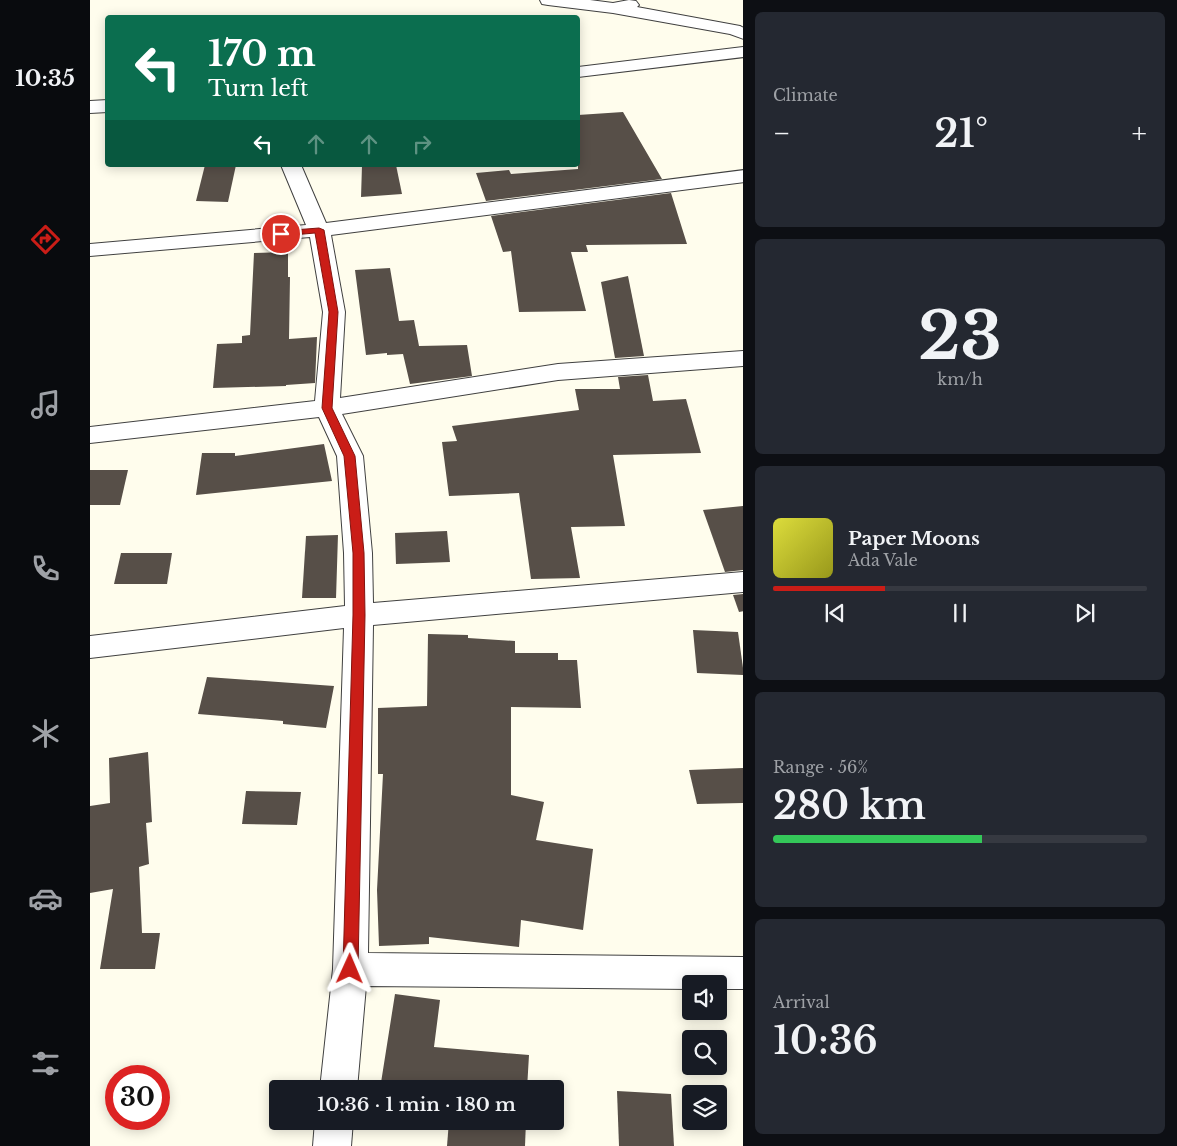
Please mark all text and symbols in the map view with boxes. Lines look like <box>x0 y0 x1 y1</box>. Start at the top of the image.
text: 170 m <box>208 32 316 75</box>
icon: left <box>125 35 190 100</box>
text: 10:35 <box>15 65 75 92</box>
text: Turn left <box>208 75 308 102</box>
text: Climate <box>773 85 838 105</box>
text: 21° <box>934 110 988 157</box>
text: − <box>773 116 791 151</box>
text: + <box>1132 116 1147 151</box>
icon: left <box>249 130 277 158</box>
icon: ahead <box>302 130 330 158</box>
icon: ahead <box>355 130 383 158</box>
icon: right <box>408 130 436 158</box>
pin <box>260 213 302 255</box>
icon: arrive <box>267 220 295 248</box>
icon: directions <box>28 222 63 257</box>
text: 23 <box>918 296 1002 377</box>
text: km/h <box>937 369 983 389</box>
icon: music <box>28 387 63 422</box>
text: Paper Moons <box>848 527 980 550</box>
text: Ada Vale <box>848 550 918 570</box>
icon: phone <box>28 551 63 586</box>
icon: previous <box>821 599 849 627</box>
icon: pause <box>946 599 974 627</box>
icon: next <box>1071 599 1099 627</box>
icon: climate <box>28 716 63 751</box>
text: Range · 56% <box>773 757 868 777</box>
text: 280 km <box>773 782 926 829</box>
icon: car <box>28 881 63 916</box>
position arrow <box>323 942 375 994</box>
map controls <box>682 975 727 1130</box>
button: sound <box>682 975 727 1020</box>
text: Arrival <box>773 992 830 1012</box>
text: 10:36 <box>773 1017 878 1064</box>
button: search <box>682 1030 727 1075</box>
icon: filters <box>28 1046 63 1081</box>
speed limit sign: 30 <box>105 1065 170 1130</box>
button: layers <box>682 1085 727 1130</box>
text: 10:36 · 1 min · 180 m <box>317 1093 516 1116</box>

